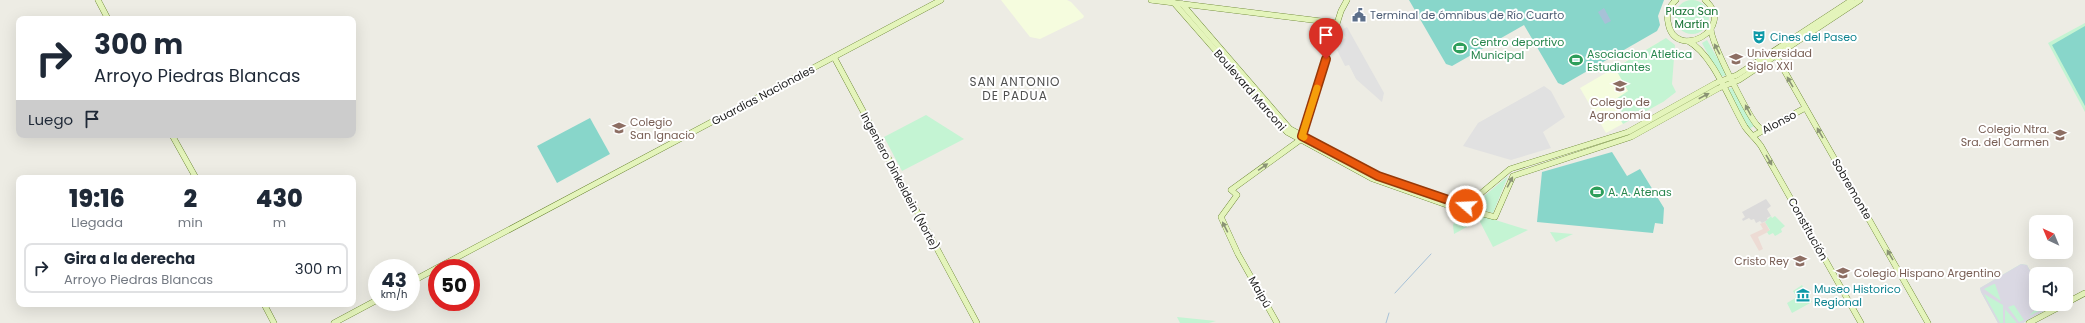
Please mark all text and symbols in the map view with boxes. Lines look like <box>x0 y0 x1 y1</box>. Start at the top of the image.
park label: Plaza San Martín <box>1666 3 1718 32</box>
public building icon: Terminal de ómnibus de Río Cuarto <box>1351 7 1367 23</box>
place label: Terminal de ómnibus de Río Cuarto <box>1370 7 1564 23</box>
pin <box>1309 18 1343 59</box>
icon: arrive <box>1315 24 1337 46</box>
text: 300 m <box>94 25 183 64</box>
theatre icon: Cines del Paseo <box>1751 29 1767 45</box>
place label: Cines del Paseo <box>1770 29 1857 45</box>
icon: right <box>28 32 80 84</box>
place label: Centro deportivo Municipal <box>1471 34 1564 63</box>
sports icon: Centro deportivo Municipal <box>1452 40 1468 56</box>
one-way arrow <box>1714 43 1720 55</box>
place label: Universidad Siglo XXI <box>1747 45 1812 74</box>
street label: Boulevard Marconi <box>1210 46 1290 134</box>
place label: Asociacion Atletica Estudiantes <box>1587 46 1692 75</box>
school or university icon: Universidad Siglo XXI <box>1728 51 1744 67</box>
sports icon: Asociacion Atletica Estudiantes <box>1568 52 1584 68</box>
street label: Guardias Nacionales <box>709 61 818 129</box>
text: Arroyo Piedras Blancas <box>94 63 300 88</box>
district label: SAN ANTONIO DE PADUA <box>969 73 1061 104</box>
one-way arrow <box>1787 76 1794 88</box>
school or university icon: Colegio de Agronomía <box>1612 78 1628 94</box>
one-way arrow <box>1698 93 1709 100</box>
place label: Colegio de Agronomía <box>1589 94 1651 123</box>
one-way arrow <box>1745 104 1752 116</box>
street label: Alonso <box>1759 106 1799 138</box>
icon: arrive <box>81 108 103 130</box>
text: Luego <box>28 109 73 130</box>
street label: Ingeniero Dinkeldein (Norte) <box>857 109 943 253</box>
place label: Colegio San Ignacio <box>630 114 695 143</box>
school or university icon: Colegio San Ignacio <box>611 120 627 136</box>
place label: Colegio Ntra. Sra. del Carmen <box>1961 121 2049 150</box>
one-way arrow <box>1816 127 1823 139</box>
school or university icon: Colegio Ntra. Sra. del Carmen <box>2052 127 2068 143</box>
one-way arrow <box>1766 154 1773 166</box>
street label: Sobremonte <box>1828 156 1876 223</box>
one-way arrow <box>1258 163 1268 171</box>
one-way arrow <box>1507 176 1513 187</box>
text: 19:16 <box>69 182 125 215</box>
text: 2 <box>183 182 197 215</box>
text: 430 <box>256 182 303 215</box>
sports icon: A. A. Atenas <box>1589 184 1605 200</box>
place label: A. A. Atenas <box>1608 184 1672 200</box>
position arrow <box>1445 185 1487 227</box>
street label: Constitución <box>1784 195 1832 263</box>
text: Llegada <box>71 213 123 232</box>
text: min <box>178 213 203 232</box>
text: m <box>273 213 286 232</box>
north arrow <box>2029 215 2073 259</box>
map controls <box>2029 215 2073 311</box>
one-way arrow <box>1221 221 1228 233</box>
text: Gira a la derecha <box>64 248 195 269</box>
one-way arrow <box>1886 249 1893 261</box>
place label: Cristo Rey <box>1734 253 1790 269</box>
school or university icon: Cristo Rey <box>1792 253 1808 269</box>
icon: right <box>30 257 52 279</box>
text: 300 m <box>295 258 342 279</box>
speed limit sign: 50 <box>428 259 480 311</box>
school or university icon: Colegio Hispano Argentino <box>1835 265 1851 281</box>
place label: Colegio Hispano Argentino <box>1854 265 2001 281</box>
text: 43 <box>381 266 407 294</box>
button: sound <box>2029 267 2073 311</box>
text: Arroyo Piedras Blancas <box>64 270 213 289</box>
street label: Maipú <box>1245 273 1275 311</box>
place label: Museo Historico Regional <box>1814 281 1901 310</box>
text: km/h <box>381 287 407 302</box>
museum icon: Museo Historico Regional <box>1795 287 1811 303</box>

